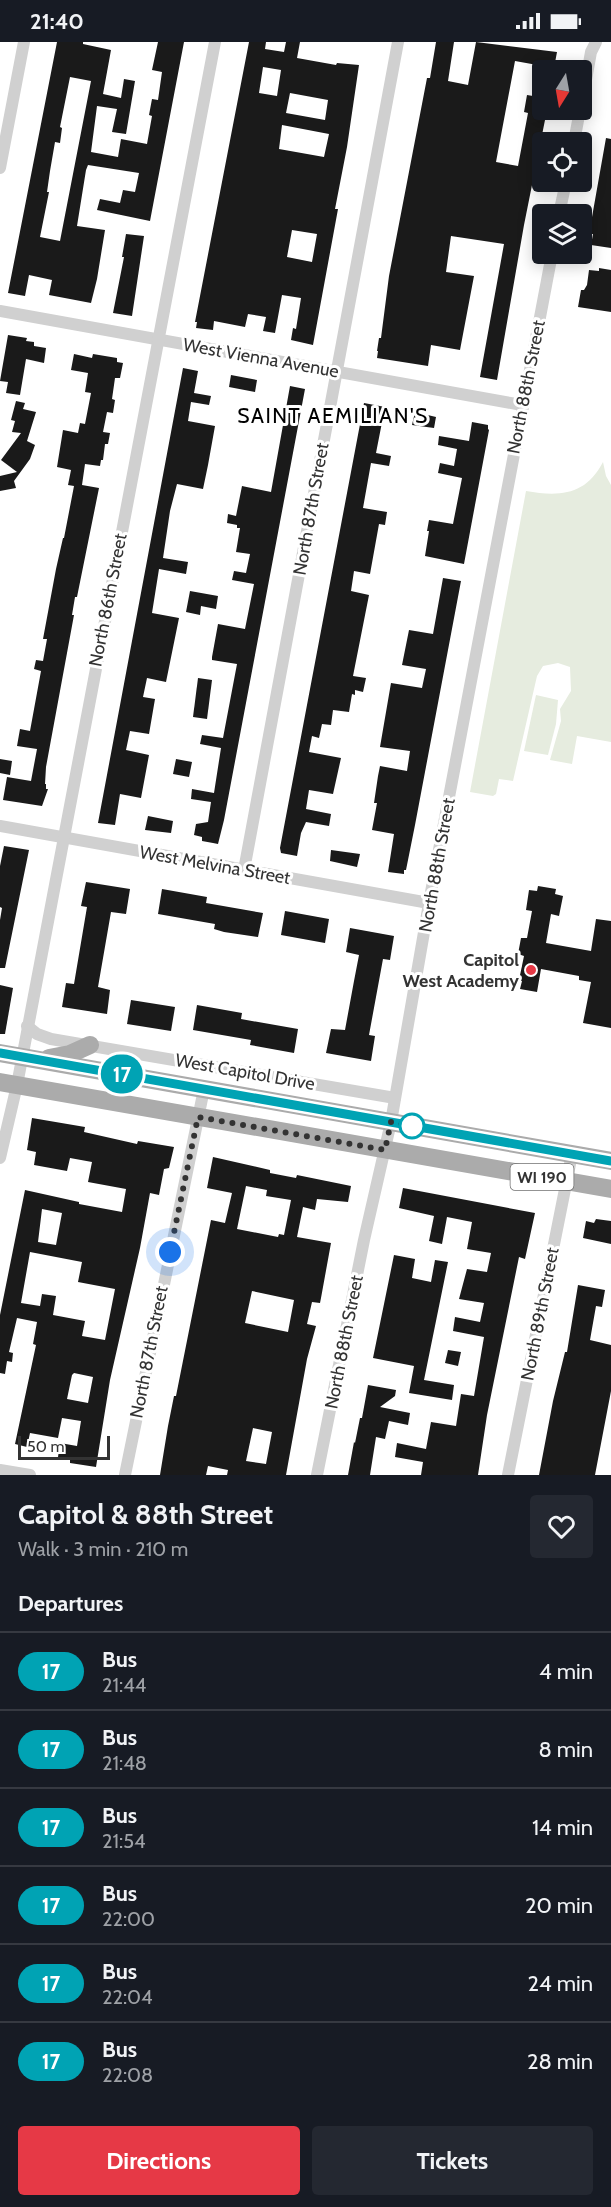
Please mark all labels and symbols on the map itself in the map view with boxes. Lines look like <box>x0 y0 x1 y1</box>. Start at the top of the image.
north arrow <box>532 60 592 120</box>
street label: North 88th Street <box>502 318 550 456</box>
street label: West Vienna Avenue <box>181 333 341 383</box>
district label: SAINT AEMILIAN'S <box>237 403 429 428</box>
street label: North 87th Street <box>289 441 333 577</box>
street label: North 86th Street <box>84 532 132 668</box>
street label: North 88th Street <box>414 796 460 934</box>
street label: West Melvina Street <box>138 841 292 889</box>
place label: Capitol West Academy <box>402 949 519 992</box>
marker: Capitol West Academy <box>524 963 538 977</box>
street label: West Capitol Drive <box>174 1049 316 1095</box>
line badge: 17 <box>95 1054 149 1094</box>
unlabelled marker <box>399 1113 425 1139</box>
road number: WI 190 <box>510 1164 574 1190</box>
your location <box>155 1237 185 1267</box>
street label: North 89th Street <box>516 1246 564 1382</box>
street label: North 88th Street <box>320 1273 368 1411</box>
street label: North 87th Street <box>125 1284 173 1420</box>
scale bar <box>18 1433 110 1460</box>

